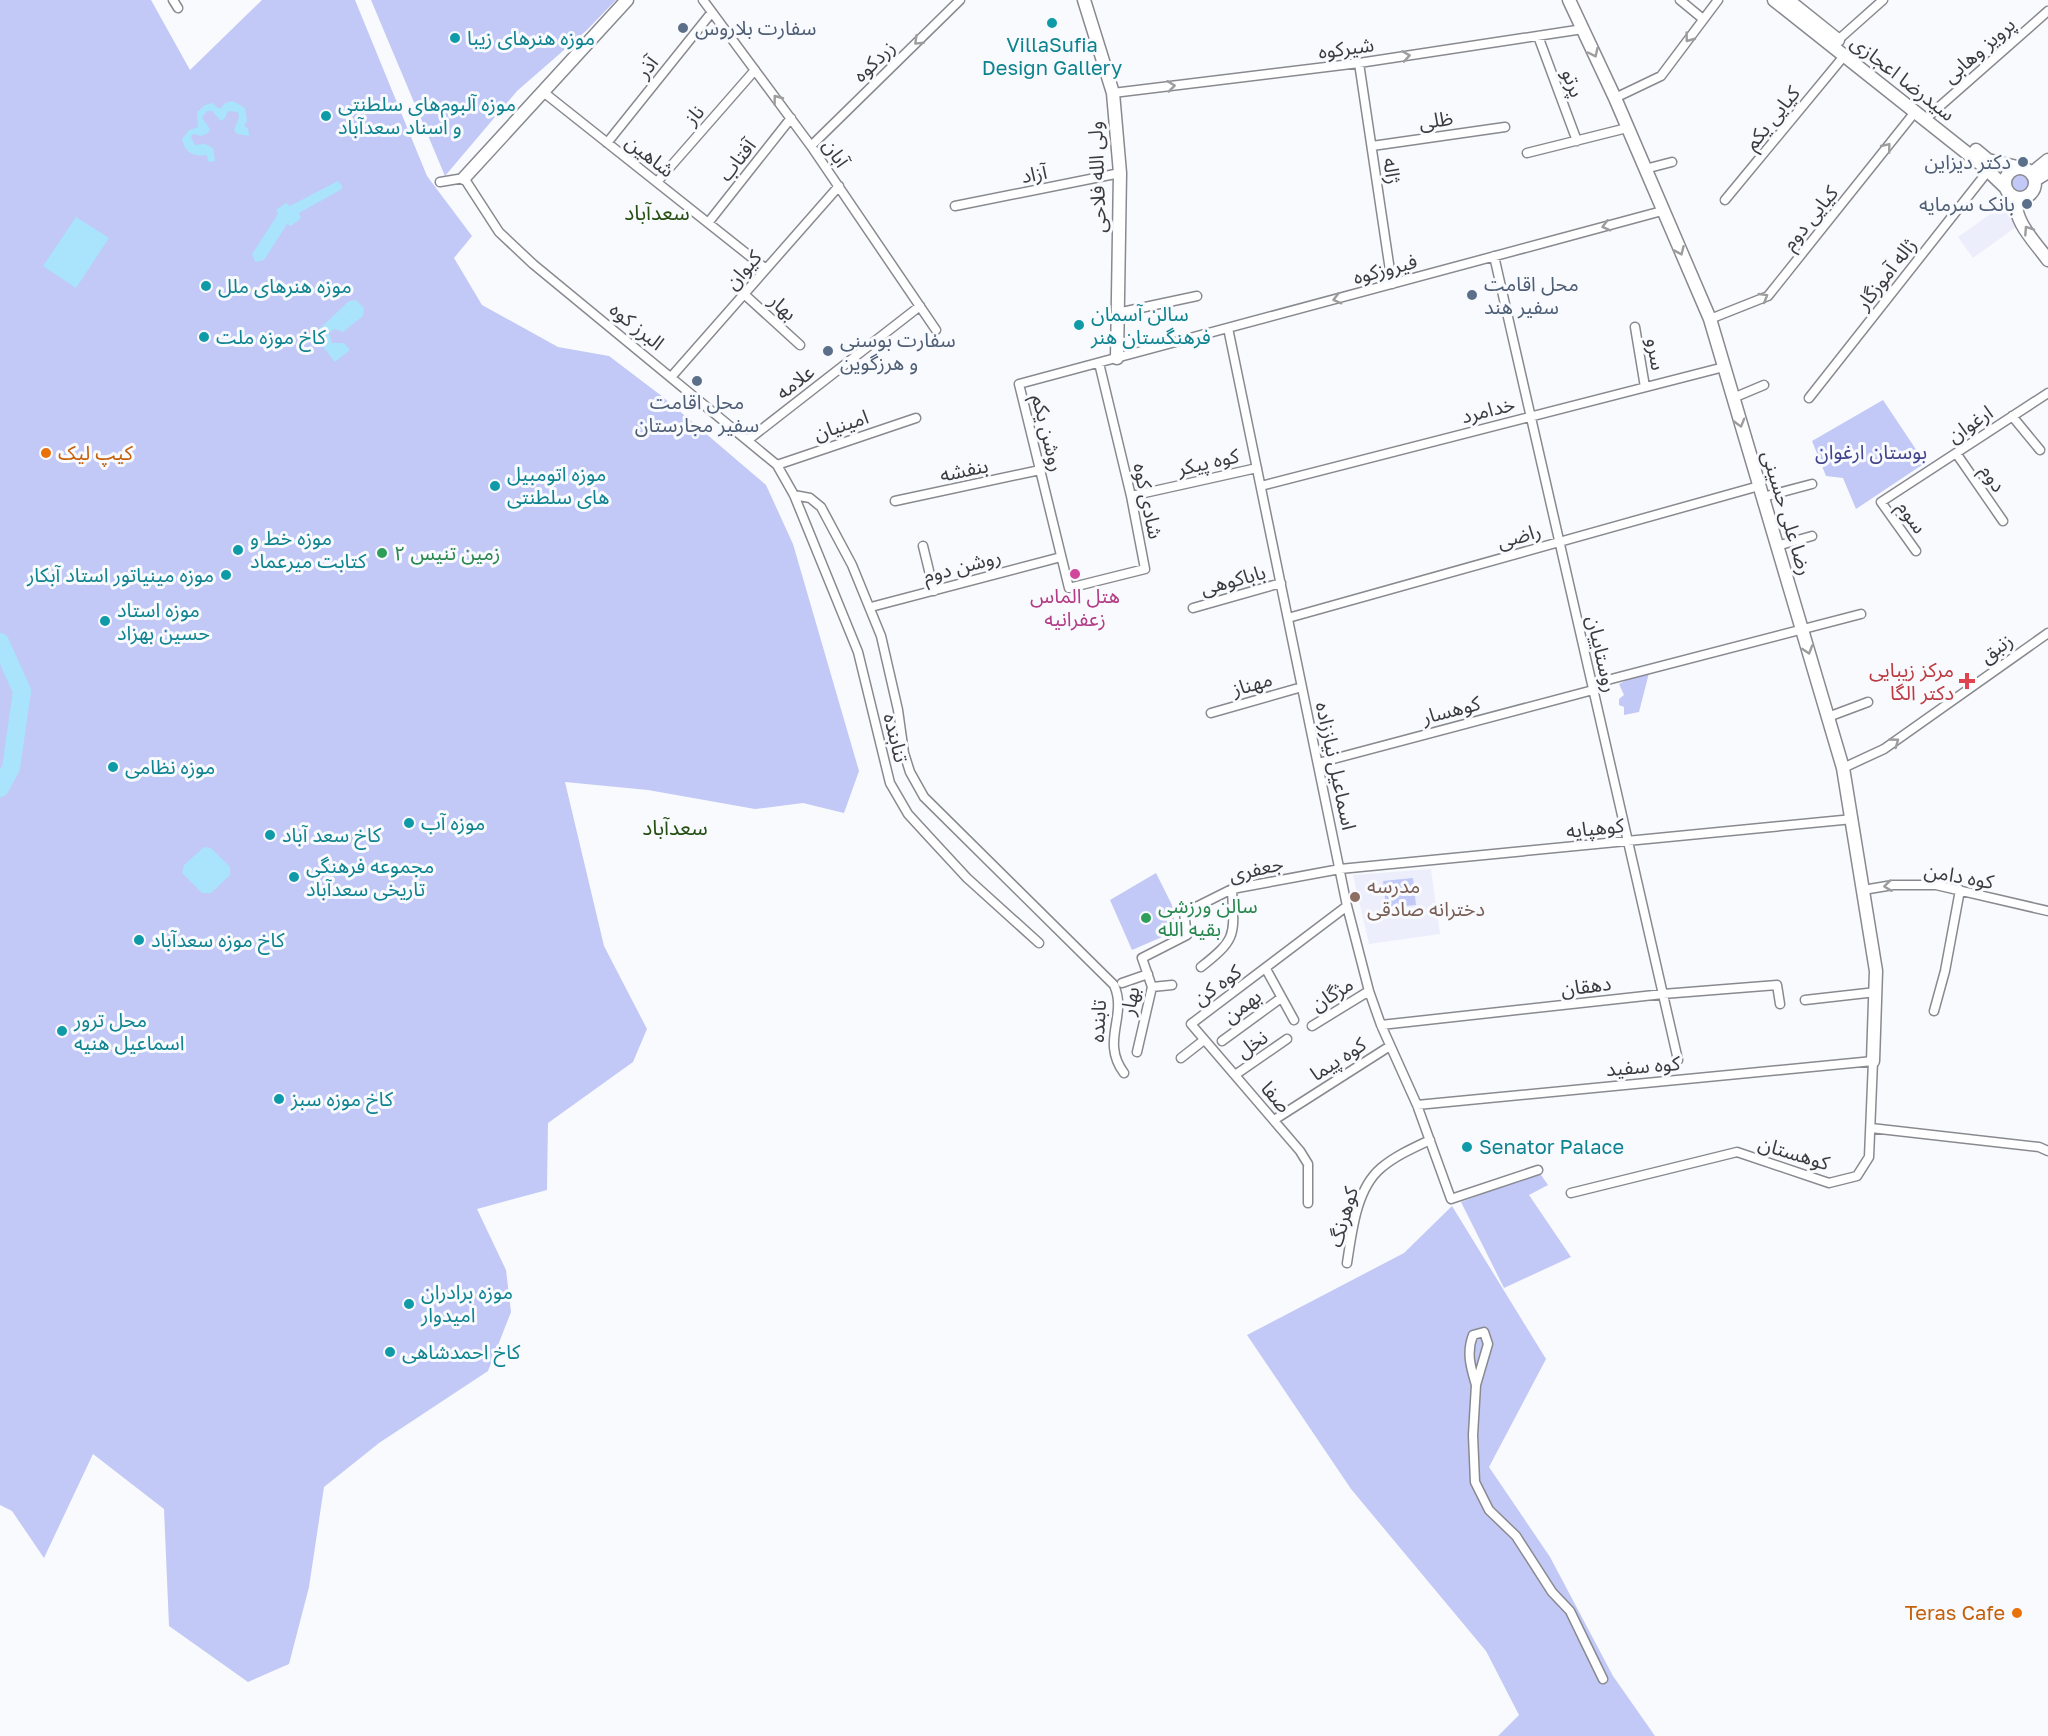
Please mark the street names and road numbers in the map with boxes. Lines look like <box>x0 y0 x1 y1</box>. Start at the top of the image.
street label: پرویز وهابی <box>1937 11 2021 89</box>
street label: سیدرضا اعجازی <box>1846 29 1960 126</box>
street label: شیرکوه <box>1316 31 1375 64</box>
street label: زردکوه <box>847 34 900 87</box>
street label: آذر <box>629 50 664 84</box>
street label: پرتو <box>1556 65 1590 101</box>
street label: کیایی یکم <box>1738 80 1808 156</box>
street label: ناز <box>677 99 709 131</box>
street label: ظلی <box>1417 105 1455 134</box>
street label: ولی‌ الله فلاحی <box>1082 121 1111 233</box>
street label: شاهین <box>621 129 680 182</box>
street label: آفتاب <box>712 133 761 185</box>
street label: آبان <box>818 133 856 173</box>
street label: ژاله <box>1378 156 1407 186</box>
street label: آزاد <box>1019 159 1050 188</box>
street label: کیایی دوم <box>1776 180 1846 257</box>
street label: ژاله آموزگار <box>1849 233 1921 315</box>
street label: کیوان <box>719 244 767 294</box>
street label: فیروزکوه <box>1350 248 1420 289</box>
street label: بهار <box>764 287 802 326</box>
street label: البرز کوه <box>605 296 670 355</box>
street label: سرو <box>1642 336 1671 372</box>
street label: علامه <box>770 359 818 404</box>
street label: خدامرد <box>1458 391 1517 428</box>
street label: روشن یکم <box>1024 392 1070 475</box>
street label: ارغوان <box>1942 399 1997 448</box>
street label: امینیان <box>810 404 872 446</box>
street label: کوه پیکر <box>1174 442 1242 482</box>
street label: رضا علی حسینی <box>1757 447 1818 578</box>
street label: بنفشه <box>937 452 990 486</box>
street label: دوم <box>1973 459 2012 498</box>
street label: شادی کوه <box>1128 461 1169 541</box>
street label: سوم <box>1890 495 1933 540</box>
street label: راضی <box>1494 517 1544 554</box>
street label: روشن دوم <box>920 543 1004 591</box>
street label: باباکوهی <box>1198 559 1268 600</box>
street label: روستاییان <box>1582 613 1623 695</box>
street label: زنبق <box>1974 627 2018 669</box>
street label: مهناز <box>1228 666 1275 701</box>
street label: کوهسار <box>1418 690 1483 730</box>
street label: اسماعیل نیاززاده <box>1311 700 1362 832</box>
street label: تنابنده <box>879 711 915 765</box>
street label: کوهپایه <box>1565 812 1626 844</box>
street label: جعفری <box>1226 850 1286 887</box>
street label: کوه دامن <box>1922 857 1997 894</box>
street label: کوه کن <box>1188 958 1246 1010</box>
street label: دهقان <box>1559 970 1613 1001</box>
street label: مژگان <box>1306 971 1358 1016</box>
street label: بهمن <box>1218 983 1266 1028</box>
street label: بهار <box>1114 984 1145 1018</box>
street label: تابنده <box>1084 999 1110 1043</box>
street label: نخل <box>1231 1024 1272 1063</box>
street label: کوه پیما <box>1305 1031 1372 1087</box>
street label: کوه سفید <box>1605 1050 1682 1081</box>
street label: صفا <box>1257 1076 1297 1117</box>
street label: کوهستان <box>1756 1130 1833 1175</box>
street label: کوهرنگ <box>1322 1183 1363 1250</box>

